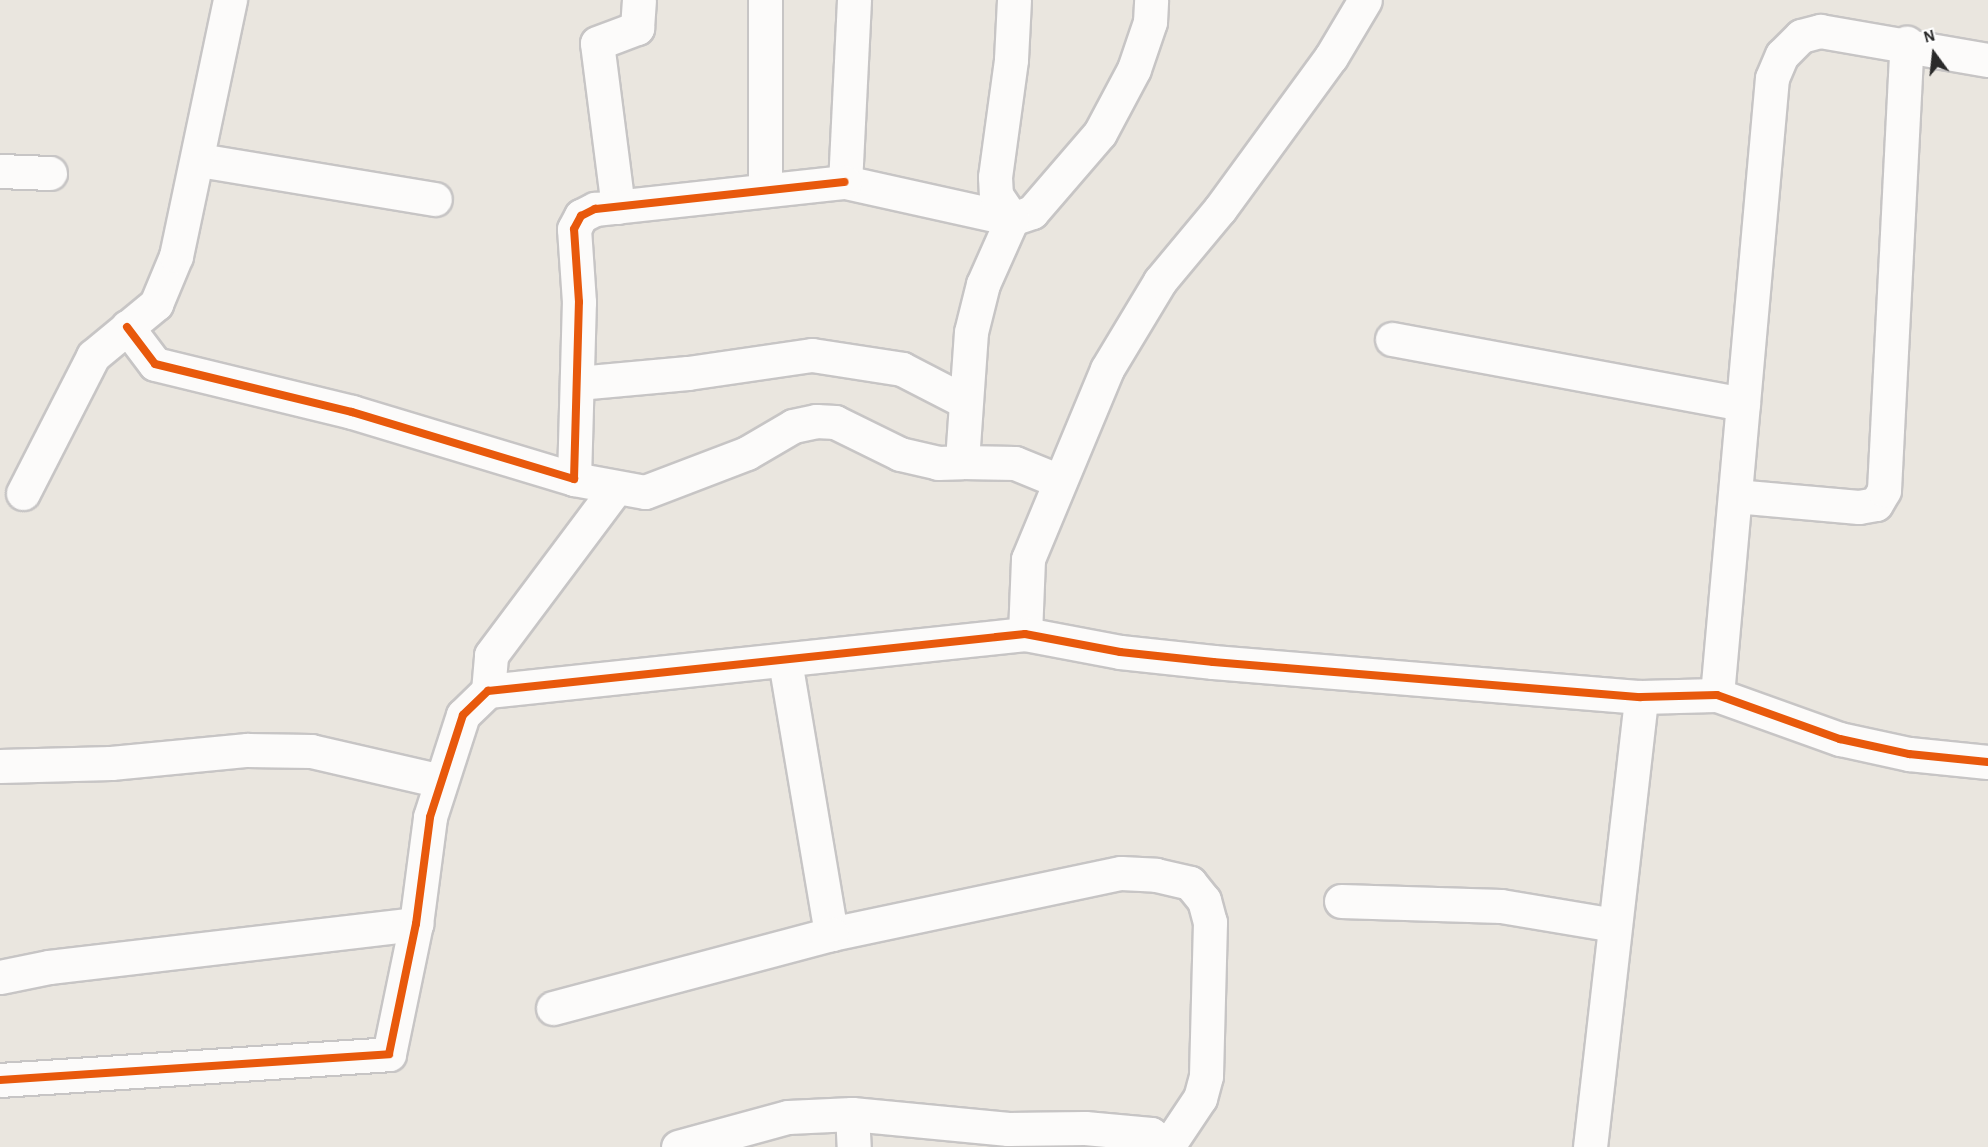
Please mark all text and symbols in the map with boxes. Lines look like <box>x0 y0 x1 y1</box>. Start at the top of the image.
north arrow <box>1904 24 1964 84</box>
text: N <box>1922 27 1937 46</box>

